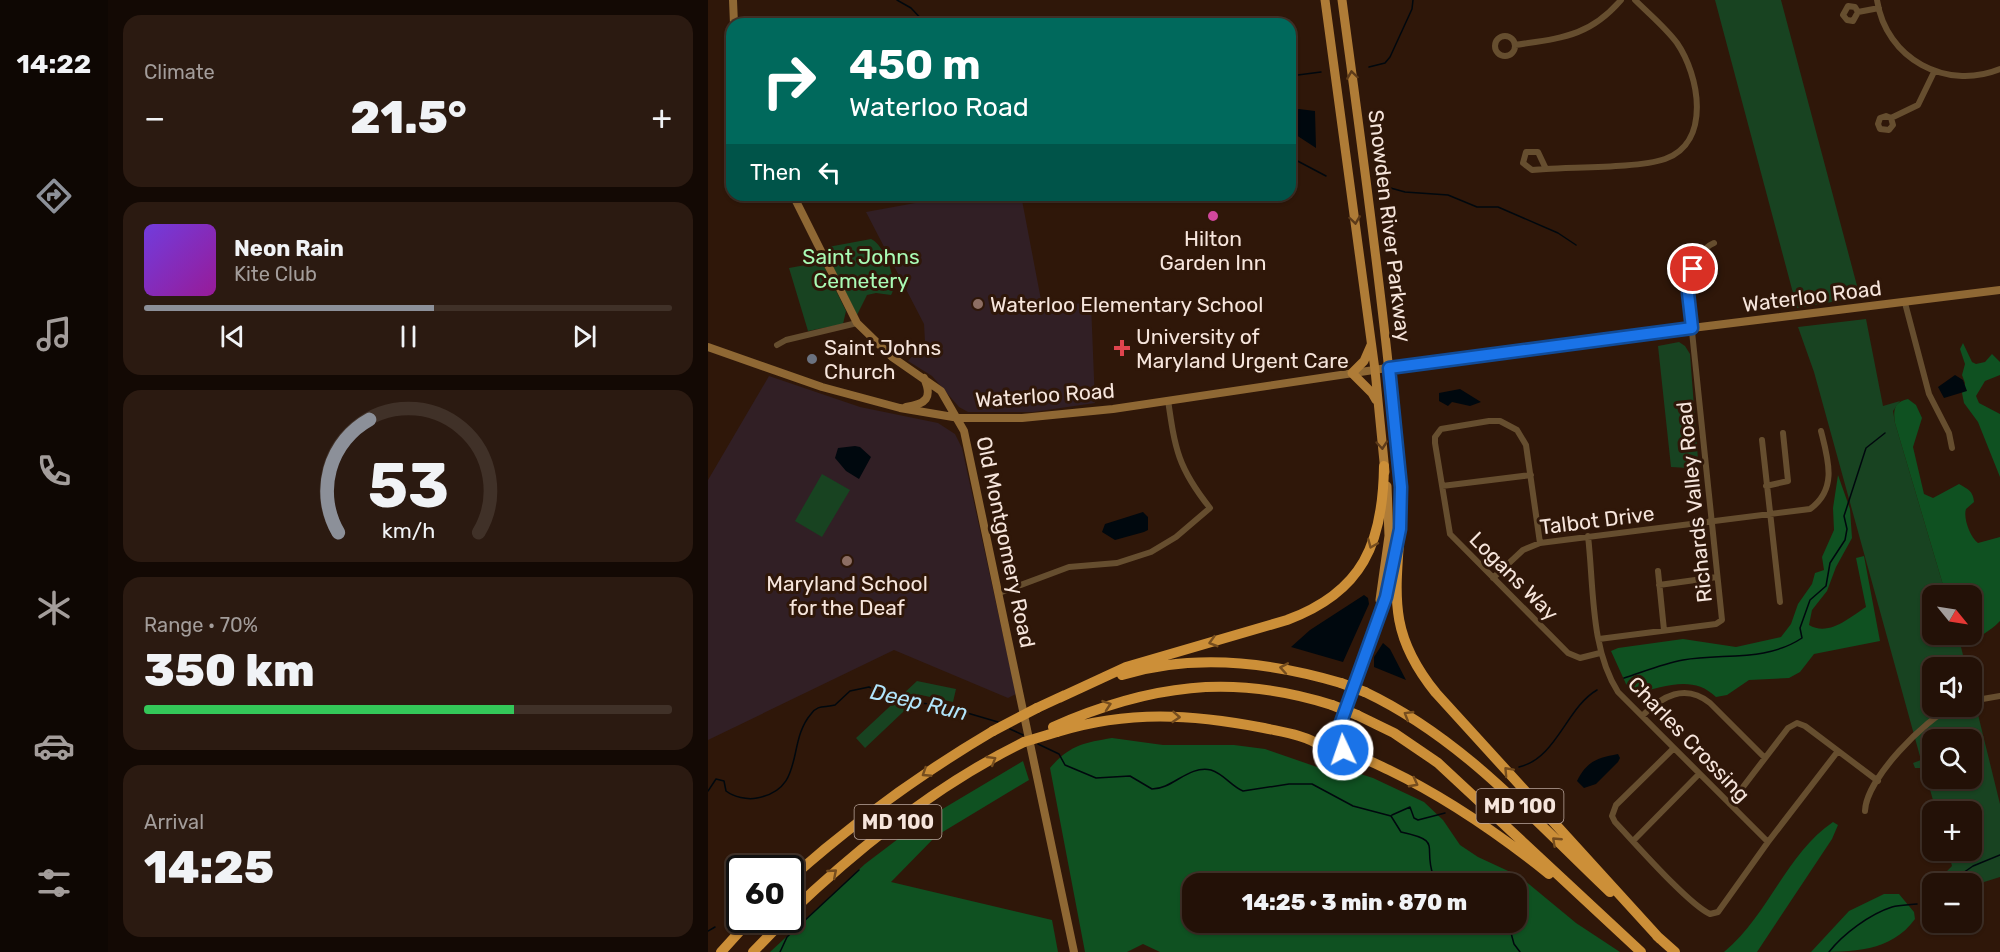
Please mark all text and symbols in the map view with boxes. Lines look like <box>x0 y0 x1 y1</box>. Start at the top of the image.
text: 450 m <box>849 40 981 90</box>
icon: right <box>750 42 828 120</box>
text: 14:22 <box>17 48 91 80</box>
text: Climate <box>144 60 215 84</box>
one-way arrow <box>1347 71 1359 80</box>
text: 21.5° <box>350 91 467 144</box>
text: Waterloo Road <box>849 91 1029 123</box>
text: − <box>144 98 165 137</box>
text: + <box>651 98 672 137</box>
street label: Snowden River Parkway <box>1363 108 1417 344</box>
icon: left <box>813 156 846 189</box>
text: Then <box>750 159 801 186</box>
icon: directions <box>33 175 75 217</box>
marker: Hilton Garden Inn <box>1206 209 1220 223</box>
one-way arrow <box>1348 215 1361 224</box>
place label: Hilton Garden Inn <box>1160 226 1266 275</box>
text: Neon Rain <box>234 235 344 262</box>
pin <box>1667 243 1718 294</box>
park label: Saint Johns Cemetery <box>802 244 920 293</box>
icon: arrive <box>1676 252 1709 285</box>
text: Kite Club <box>234 262 317 286</box>
street label: Waterloo Road <box>1741 275 1883 317</box>
place label: Waterloo Elementary School <box>990 292 1263 317</box>
marker: Waterloo Elementary School <box>971 297 985 311</box>
icon: music <box>33 313 75 355</box>
icon: previous <box>216 320 249 353</box>
icon: pause <box>392 320 425 353</box>
icon: next <box>568 320 601 353</box>
place label: University of Maryland Urgent Care <box>1136 324 1349 373</box>
place label: Saint Johns Church <box>824 335 941 384</box>
marker: University of Maryland Urgent Care <box>1113 339 1131 357</box>
marker: Saint Johns Church <box>805 352 819 366</box>
street label: Waterloo Road <box>974 378 1116 412</box>
street label: Richards Valley Road <box>1671 400 1717 604</box>
street label: Old Montgomery Road <box>971 434 1041 650</box>
one-way arrow <box>1375 441 1388 450</box>
text: 53 <box>367 449 449 523</box>
icon: phone <box>33 450 75 492</box>
street label: Talbot Drive <box>1538 501 1656 539</box>
text: km/h <box>381 518 435 543</box>
street label: Logans Way <box>1464 526 1564 626</box>
one-way arrow <box>1367 538 1379 549</box>
marker: Maryland School for the Deaf <box>840 554 854 568</box>
place label: Maryland School for the Deaf <box>766 571 928 620</box>
north arrow <box>1922 585 1982 645</box>
map controls <box>1922 585 1982 933</box>
icon: climate <box>33 587 75 629</box>
text: Range · 70% <box>144 613 258 637</box>
one-way arrow <box>1208 635 1219 647</box>
text: 350 km <box>144 644 315 697</box>
button: sound <box>1922 657 1982 717</box>
one-way arrow <box>1279 663 1289 675</box>
street label: Charles Crossing <box>1623 671 1755 807</box>
water label: Deep Run <box>868 678 970 726</box>
one-way arrow <box>1101 699 1112 712</box>
one-way arrow <box>1172 710 1181 723</box>
one-way arrow <box>1404 710 1414 722</box>
position arrow <box>1311 718 1375 782</box>
icon: car <box>33 725 75 767</box>
button: search <box>1922 729 1982 789</box>
one-way arrow <box>986 756 996 767</box>
one-way arrow <box>921 765 932 776</box>
one-way arrow <box>1504 767 1515 778</box>
one-way arrow <box>1408 776 1418 787</box>
road number: MD 100 <box>1476 789 1564 823</box>
button: + <box>1922 801 1982 861</box>
road number: MD 100 <box>854 805 942 839</box>
text: Arrival <box>144 810 204 834</box>
one-way arrow <box>1553 837 1563 848</box>
text: 14:25 <box>144 841 274 894</box>
speed limit sign: 60 <box>726 855 804 933</box>
icon: filters <box>33 862 75 904</box>
one-way arrow <box>826 869 837 880</box>
button: − <box>1922 873 1982 933</box>
text: 14:25 · 3 min · 870 m <box>1242 889 1467 916</box>

